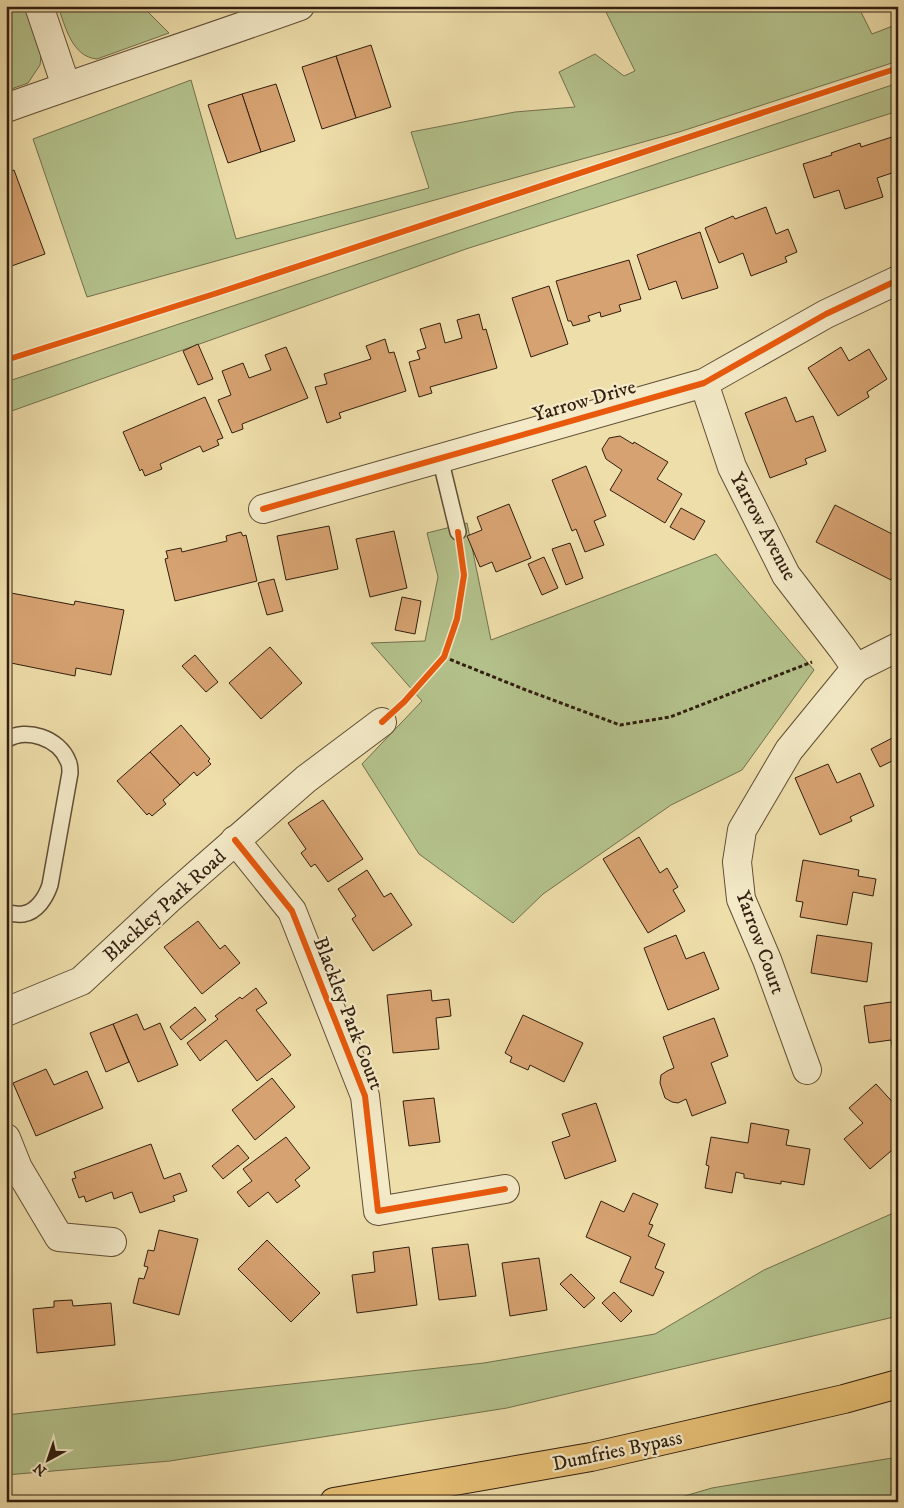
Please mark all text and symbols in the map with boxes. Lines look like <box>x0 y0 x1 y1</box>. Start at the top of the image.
street label: Yarrow Drive <box>530 375 639 428</box>
street label: Yarrow Avenue <box>724 468 802 585</box>
street label: Blackley Park Road <box>98 844 232 968</box>
street label: Yarrow Court <box>729 887 790 998</box>
street label: Blackley Park Court <box>307 934 388 1094</box>
street label: Dumfries Bypass <box>550 1425 685 1477</box>
north arrow <box>22 1436 72 1486</box>
text: N <box>30 1458 50 1480</box>

